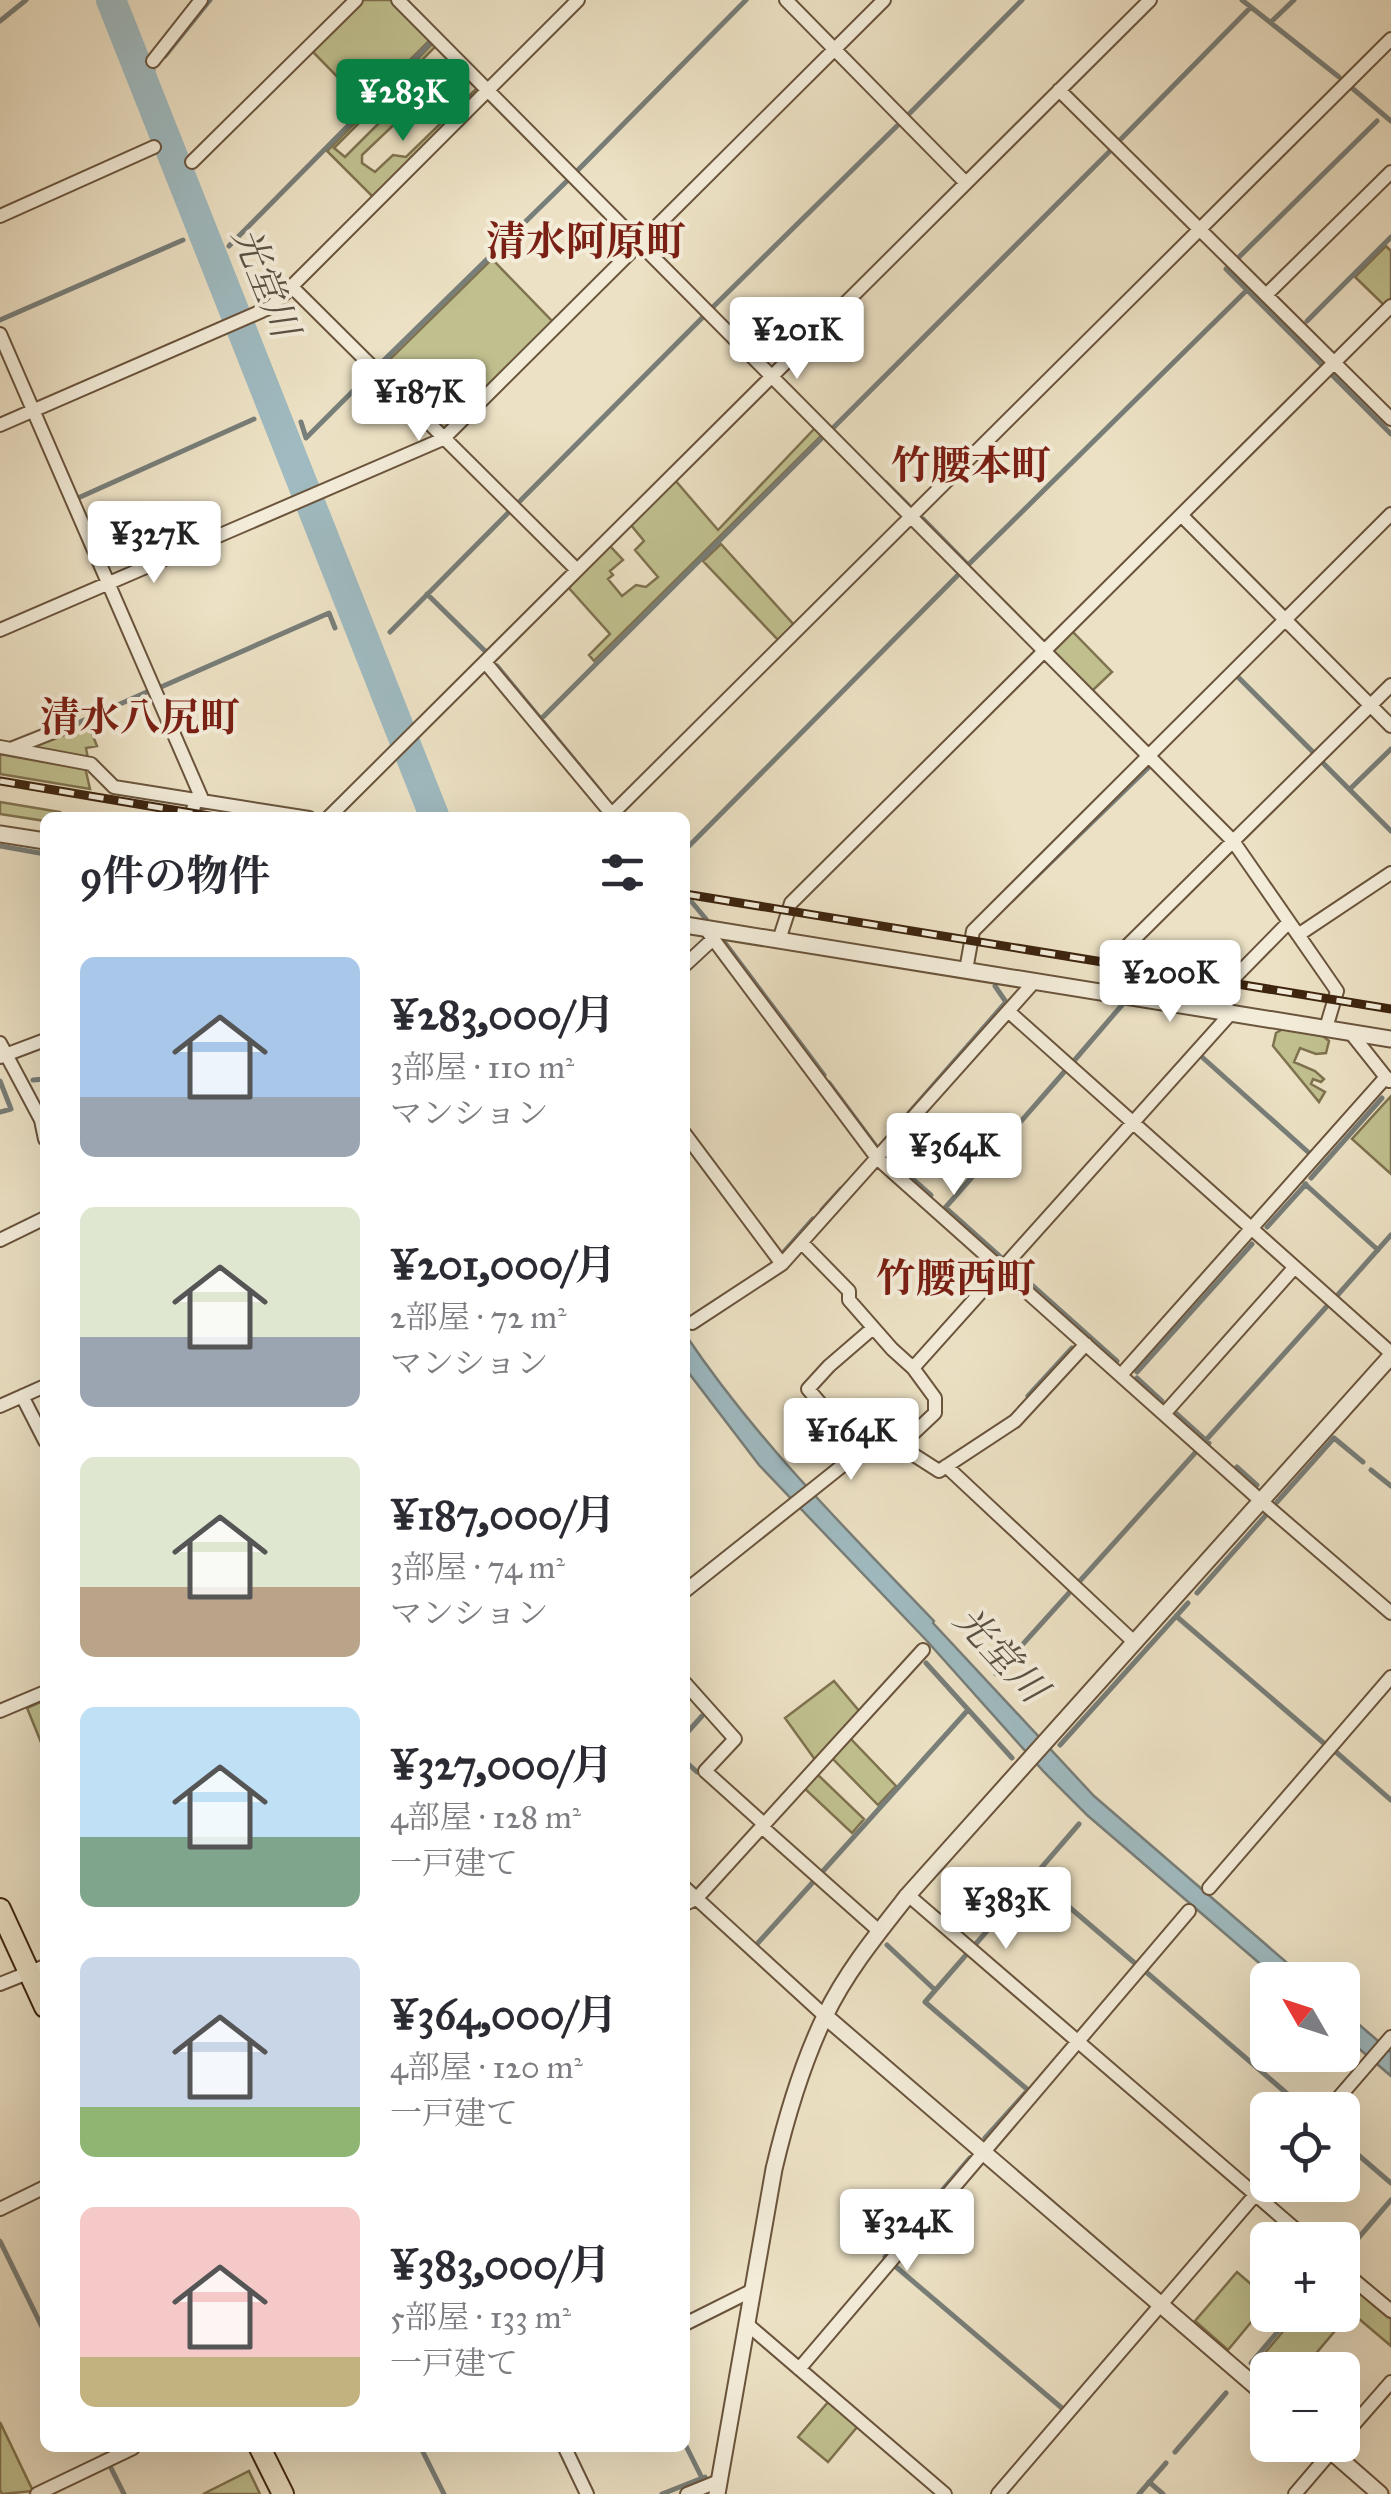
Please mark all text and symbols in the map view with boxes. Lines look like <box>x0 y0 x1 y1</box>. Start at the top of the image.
pin: ¥283K <box>333 59 473 144</box>
text: ¥283K <box>358 72 448 111</box>
district label: 清水阿原町 <box>486 217 686 266</box>
water label: 光堂川 <box>223 221 310 347</box>
pin: ¥201K <box>727 297 867 382</box>
text: ¥201K <box>752 310 842 349</box>
pin: ¥187K <box>349 359 489 444</box>
text: ¥187K <box>374 372 464 411</box>
district label: 竹腰本町 <box>891 441 1051 490</box>
pin: ¥327K <box>84 501 224 586</box>
text: ¥327K <box>110 514 198 553</box>
district label: 清水八尻町 <box>40 693 240 742</box>
icon: filters <box>595 845 650 900</box>
text: 9件の物件 <box>80 850 271 902</box>
pin: ¥200K <box>1100 940 1240 1025</box>
text: ¥200K <box>1122 953 1218 992</box>
text: ¥283,000/月 <box>390 989 615 1041</box>
icon: home <box>160 997 280 1117</box>
text: 3部屋 · 110 m² <box>390 1048 574 1087</box>
text: マンション <box>390 1094 549 1133</box>
pin: ¥364K <box>884 1113 1024 1198</box>
text: ¥364K <box>909 1126 999 1165</box>
text: ¥201,000/月 <box>390 1239 616 1291</box>
icon: home <box>160 1247 280 1367</box>
district label: 竹腰西町 <box>876 1254 1036 1303</box>
text: 2部屋 · 72 m² <box>390 1298 567 1337</box>
text: マンション <box>390 1344 549 1383</box>
pin: ¥164K <box>781 1398 921 1483</box>
text: ¥164K <box>806 1411 896 1450</box>
text: ¥187,000/月 <box>390 1489 616 1541</box>
icon: home <box>160 1497 280 1617</box>
text: 3部屋 · 74 m² <box>390 1548 565 1587</box>
text: マンション <box>390 1594 549 1633</box>
water label: 光堂川 <box>945 1597 1059 1714</box>
text: ¥327,000/月 <box>390 1739 613 1791</box>
icon: home <box>160 1747 280 1867</box>
text: 4部屋 · 128 m² <box>390 1798 581 1837</box>
text: 一戸建て <box>390 1844 518 1883</box>
pin: ¥383K <box>936 1867 1076 1952</box>
text: ¥383K <box>963 1880 1049 1919</box>
north arrow <box>1250 1962 1360 2072</box>
map controls <box>1250 1962 1360 2462</box>
text: ¥364,000/月 <box>390 1989 618 2041</box>
icon: home <box>160 1997 280 2117</box>
text: 4部屋 · 120 m² <box>390 2048 583 2087</box>
button: locate <box>1250 2092 1360 2202</box>
text: 一戸建て <box>390 2094 518 2133</box>
pin: ¥324K <box>837 2189 977 2274</box>
text: ¥324K <box>862 2202 952 2241</box>
button: + <box>1250 2222 1360 2332</box>
text: ¥383,000/月 <box>390 2239 611 2291</box>
icon: home <box>160 2247 280 2367</box>
text: 5部屋 · 133 m² <box>390 2298 571 2337</box>
text: 一戸建て <box>390 2344 518 2383</box>
button: − <box>1250 2352 1360 2462</box>

